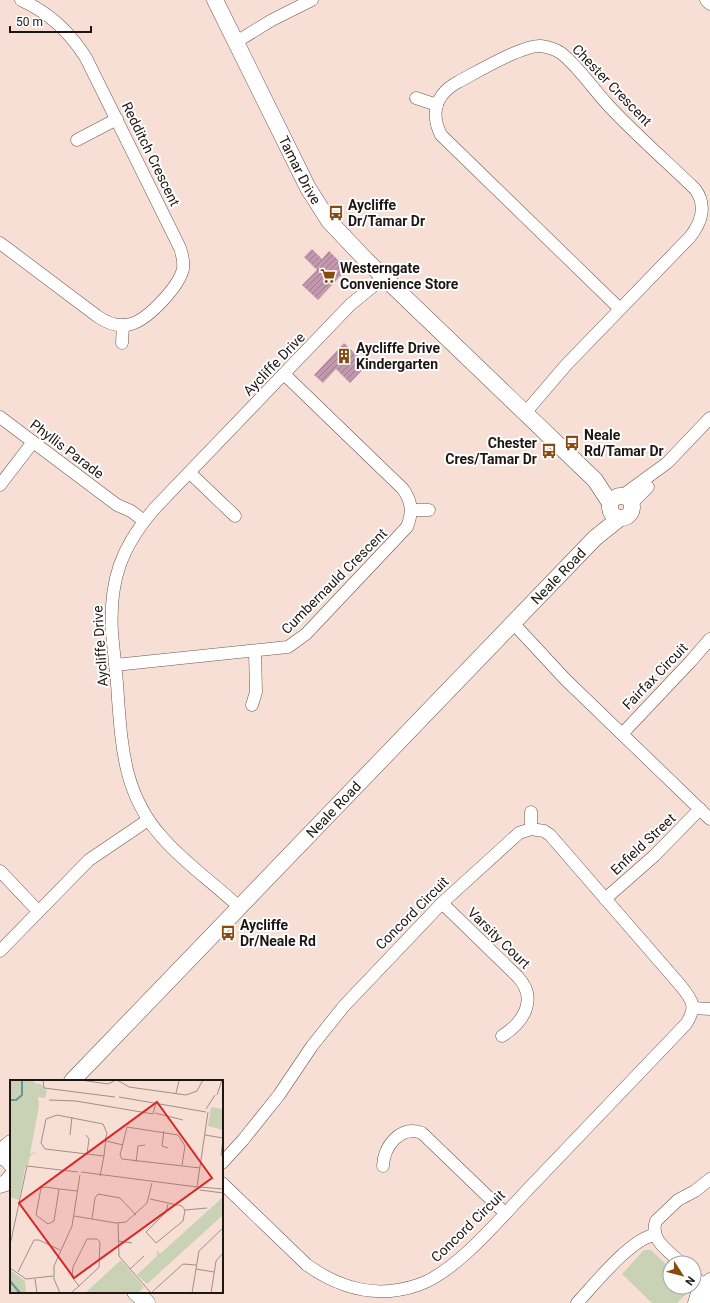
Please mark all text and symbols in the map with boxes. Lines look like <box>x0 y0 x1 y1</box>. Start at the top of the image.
scale bar <box>10 8 91 34</box>
text: 50 m <box>16 15 43 29</box>
street label: Chester Crescent <box>569 41 655 129</box>
street label: Redditch Crescent <box>119 99 183 209</box>
street label: Tamar Drive <box>275 133 324 207</box>
place label: Aycliffe Dr/Tamar Dr <box>348 197 425 229</box>
bus stop icon: Aycliffe Dr/Tamar Dr <box>327 204 345 222</box>
place label: Westerngate Convenience Store <box>340 260 459 292</box>
supermarket icon: Westerngate Convenience Store <box>319 267 337 285</box>
street label: Aycliffe Drive <box>240 329 308 399</box>
place label: Aycliffe Drive Kindergarten <box>356 340 441 372</box>
building icon: Aycliffe Drive Kindergarten <box>335 347 353 365</box>
street label: Phyllis Parade <box>27 416 107 482</box>
place label: Neale Rd/Tamar Dr <box>584 427 664 459</box>
bus stop icon: Neale Rd/Tamar Dr <box>563 434 581 452</box>
place label: Chester Cres/Tamar Dr <box>445 435 537 467</box>
bus stop icon: Chester Cres/Tamar Dr <box>540 442 558 460</box>
street label: Cumbernauld Crescent <box>278 525 390 637</box>
street label: Neale Road <box>528 545 589 607</box>
street label: Aycliffe Drive <box>89 605 111 687</box>
street label: Fairfax Circuit <box>619 639 691 713</box>
street label: Neale Road <box>303 778 364 841</box>
street label: Enfield Street <box>607 810 679 878</box>
street label: Concord Circuit <box>372 873 452 953</box>
street label: Varsity Court <box>464 904 534 972</box>
place label: Aycliffe Dr/Neale Rd <box>240 917 316 949</box>
bus stop icon: Aycliffe Dr/Neale Rd <box>219 924 237 942</box>
inset map <box>10 1080 223 1293</box>
street label: Concord Circuit <box>428 1187 508 1265</box>
north arrow <box>662 1255 702 1295</box>
text: N <box>682 1274 697 1288</box>

